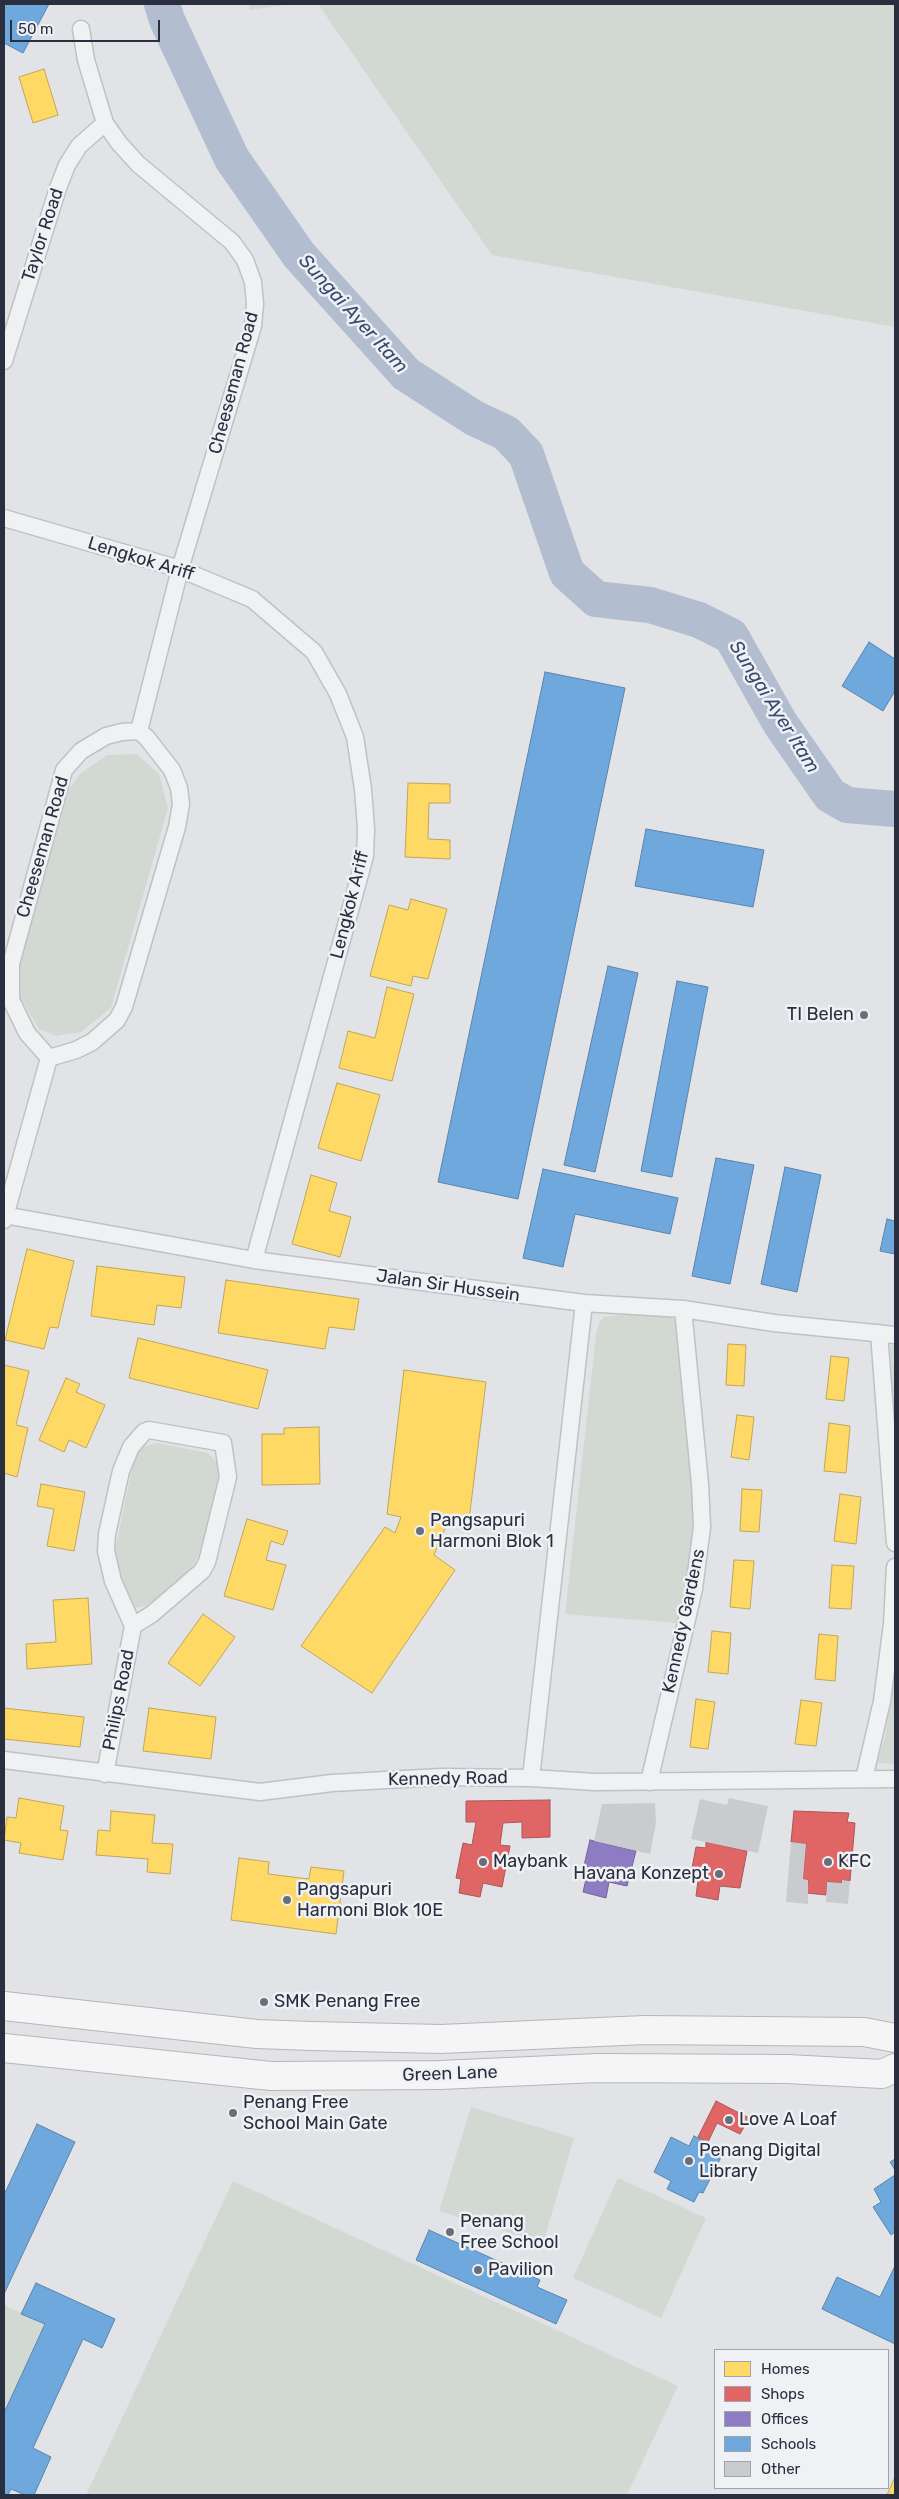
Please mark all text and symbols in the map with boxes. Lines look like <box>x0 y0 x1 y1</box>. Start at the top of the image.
scale bar <box>12 10 162 42</box>
text: 50 m <box>18 20 53 38</box>
street label: Taylor Road <box>18 186 68 284</box>
water label: Sungai Ayer Itam <box>294 250 412 378</box>
street label: Cheeseman Road <box>205 310 263 456</box>
street label: Lengkok Ariff <box>85 533 197 585</box>
water label: Sungai Ayer Itam <box>724 636 824 778</box>
street label: Cheeseman Road <box>12 774 74 920</box>
street label: Lengkok Ariff <box>326 849 374 961</box>
place label: TI Belen <box>787 1004 854 1026</box>
marker: TI Belen <box>858 1009 870 1021</box>
street label: Jalan Sir Hussein <box>375 1265 521 1307</box>
place label: Pangsapuri Harmoni Blok 1 <box>430 1510 554 1552</box>
marker: Pangsapuri Harmoni Blok 1 <box>414 1525 426 1537</box>
street label: Kennedy Gardens <box>658 1547 710 1695</box>
street label: Philips Road <box>99 1648 139 1752</box>
street label: Kennedy Road <box>388 1767 508 1791</box>
place label: Maybank <box>493 1851 568 1873</box>
place label: KFC <box>838 1851 871 1873</box>
marker: Maybank <box>477 1856 489 1868</box>
marker: KFC <box>822 1856 834 1868</box>
place label: Havana Konzept <box>573 1863 709 1885</box>
marker: Havana Konzept <box>713 1868 725 1880</box>
place label: Pangsapuri Harmoni Blok 10E <box>297 1879 443 1922</box>
marker: Pangsapuri Harmoni Blok 10E <box>281 1894 293 1906</box>
place label: SMK Penang Free <box>274 1991 420 2013</box>
marker: SMK Penang Free <box>258 1996 270 2008</box>
street label: Green Lane <box>402 2062 498 2086</box>
place label: Penang Free School Main Gate <box>243 2092 388 2134</box>
marker: Penang Free School Main Gate <box>227 2107 239 2119</box>
place label: Love A Loaf <box>739 2109 837 2131</box>
marker: Love A Loaf <box>723 2114 735 2126</box>
place label: Penang Digital Library <box>699 2140 821 2182</box>
marker: Penang Digital Library <box>683 2155 695 2167</box>
place label: Penang Free School <box>460 2211 559 2254</box>
marker: Penang Free School <box>444 2226 456 2238</box>
place label: Pavilion <box>488 2259 553 2281</box>
marker: Pavilion <box>472 2264 484 2276</box>
legend <box>714 2349 889 2489</box>
text: Homes <box>761 2360 810 2378</box>
text: Shops <box>761 2385 805 2403</box>
text: Offices <box>761 2410 808 2428</box>
text: Schools <box>761 2435 816 2453</box>
text: Other <box>761 2460 800 2478</box>

